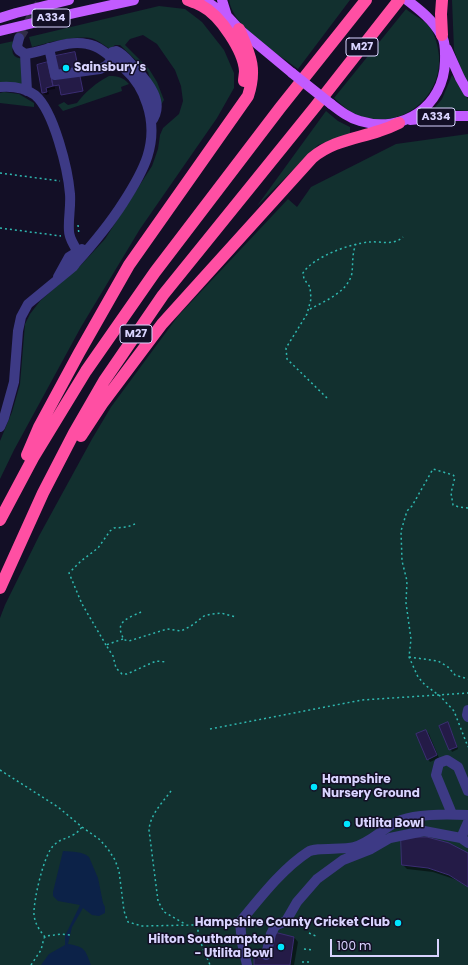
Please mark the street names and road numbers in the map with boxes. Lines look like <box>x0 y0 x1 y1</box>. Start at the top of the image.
road number: A334 <box>32 9 70 27</box>
road number: M27 <box>346 38 378 56</box>
road number: A334 <box>417 108 455 126</box>
road number: M27 <box>120 325 152 343</box>

